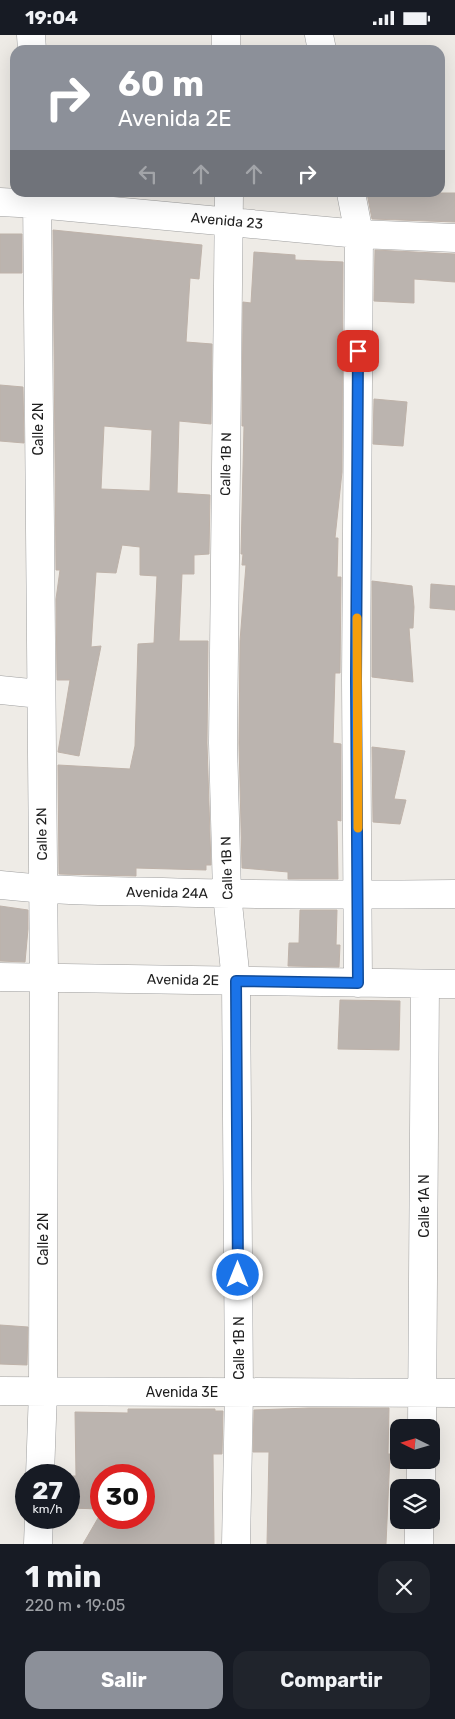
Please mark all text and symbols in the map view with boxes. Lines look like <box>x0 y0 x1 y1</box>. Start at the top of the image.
text: 19:04 <box>25 6 78 29</box>
text: 60 m <box>118 63 204 105</box>
icon: right <box>35 65 100 130</box>
text: Avenida 2E <box>118 105 232 132</box>
icon: left <box>134 160 162 188</box>
icon: ahead <box>187 160 215 188</box>
icon: ahead <box>240 160 268 188</box>
icon: right <box>293 160 321 188</box>
street label: Avenida 23 <box>190 209 264 233</box>
pin <box>337 330 379 372</box>
icon: arrive <box>344 337 372 365</box>
street label: Calle 2N <box>30 402 47 456</box>
street label: Calle 1B N <box>217 432 235 496</box>
street label: Calle 2N <box>33 807 51 861</box>
street label: Calle 1B N <box>217 836 237 900</box>
street label: Avenida 24A <box>126 884 209 902</box>
street label: Avenida 2E <box>147 971 219 989</box>
street label: Calle 1A N <box>416 1174 433 1238</box>
street label: Calle 2N <box>35 1212 52 1266</box>
position arrow <box>211 1248 263 1300</box>
street label: Calle 1B N <box>231 1316 248 1380</box>
street label: Avenida 3E <box>146 1384 218 1401</box>
north arrow <box>390 1419 440 1469</box>
map controls <box>390 1419 440 1529</box>
speed limit sign: 30 <box>90 1464 155 1529</box>
text: 27 <box>32 1476 63 1505</box>
button: layers <box>390 1479 440 1529</box>
text: km/h <box>33 1502 62 1516</box>
text: 1 min <box>25 1559 102 1595</box>
button: close <box>378 1561 430 1613</box>
text: 220 m · 19:05 <box>25 1596 125 1615</box>
button: Salir <box>25 1651 223 1709</box>
button: Compartir <box>233 1651 430 1709</box>

